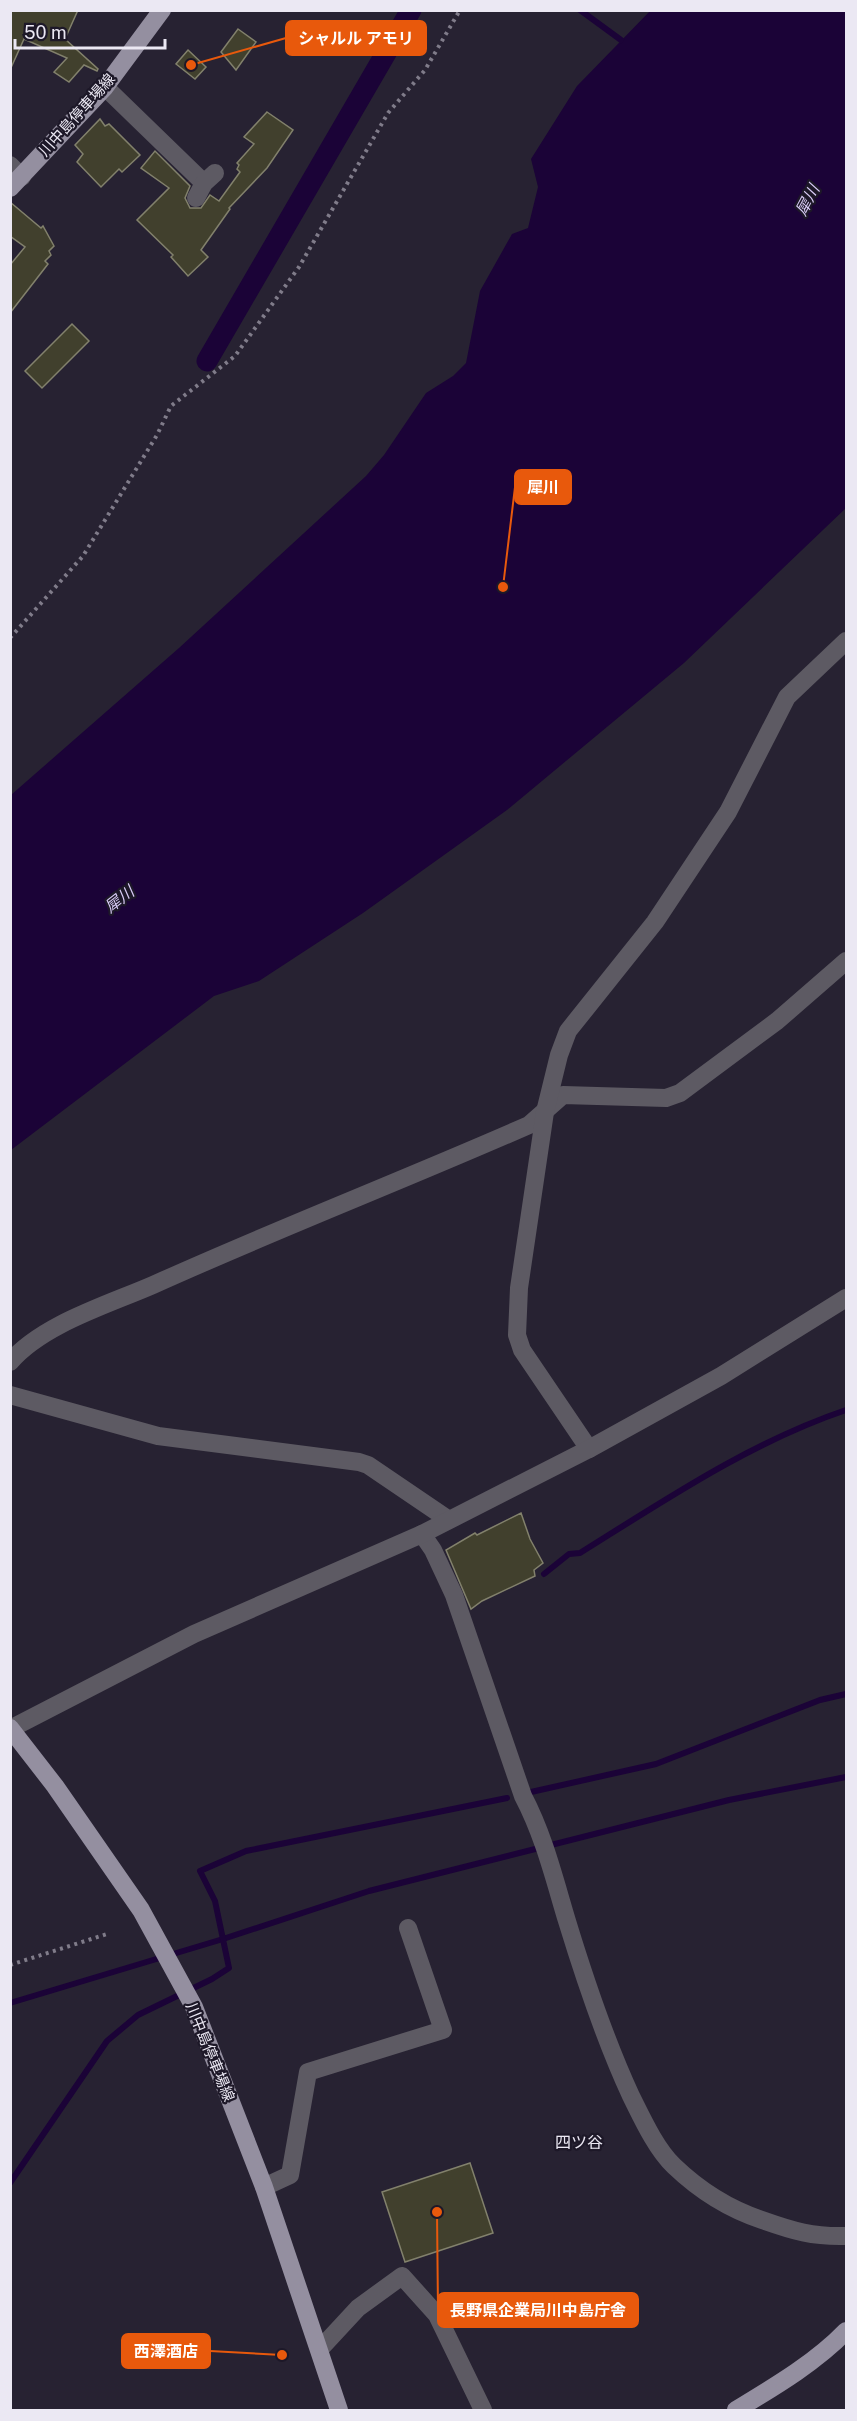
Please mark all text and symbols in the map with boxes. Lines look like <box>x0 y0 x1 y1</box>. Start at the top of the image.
scale bar <box>15 12 165 50</box>
callout: シャルル アモリ <box>286 21 426 55</box>
text: 50 m <box>24 22 67 43</box>
text: シャルル アモリ <box>298 29 414 48</box>
street label: 川中島停車場線 <box>35 70 118 159</box>
water label: 犀川 <box>792 180 824 219</box>
callout: 犀川 <box>515 470 571 504</box>
text: 犀川 <box>527 478 559 497</box>
water label: 犀川 <box>101 881 139 917</box>
street label: 川中島停車場線 <box>183 2000 238 2104</box>
district label: 四ツ谷 <box>555 2133 603 2152</box>
callout: 長野県企業局川中島庁舎 <box>438 2293 638 2327</box>
text: 長野県企業局川中島庁舎 <box>450 2301 626 2320</box>
callout: 西澤酒店 <box>122 2334 210 2368</box>
text: 西澤酒店 <box>134 2342 198 2361</box>

